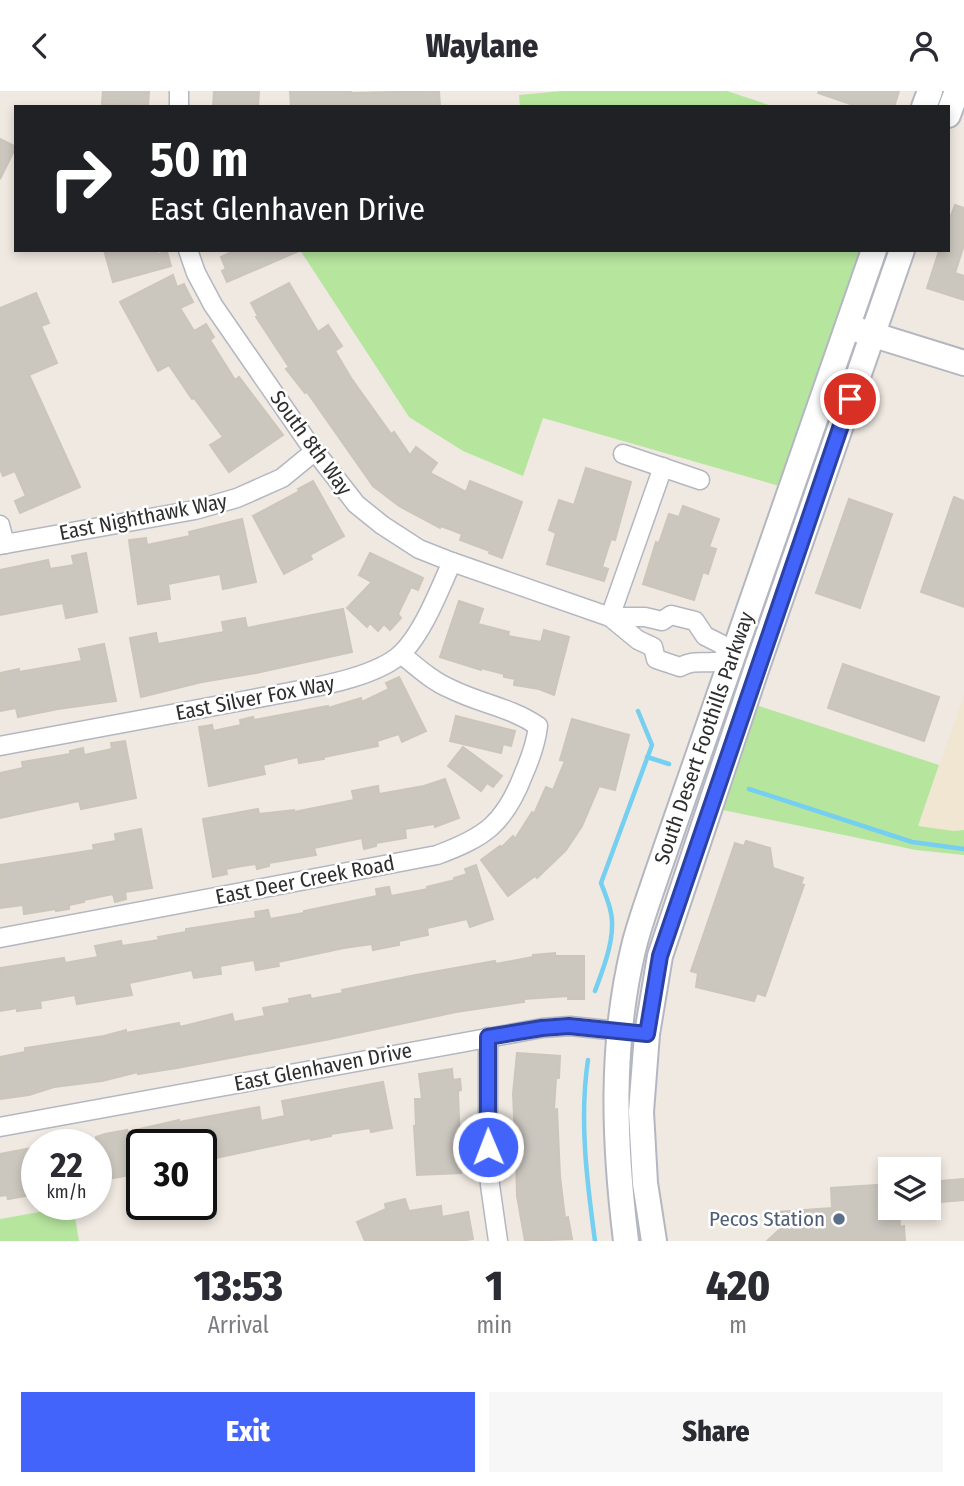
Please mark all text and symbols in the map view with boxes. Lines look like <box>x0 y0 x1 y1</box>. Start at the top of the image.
icon: back <box>21 27 59 65</box>
text: Waylane <box>426 27 538 65</box>
icon: person <box>905 27 943 65</box>
text: 50 m <box>150 130 248 189</box>
icon: right <box>35 133 126 224</box>
text: East Glenhaven Drive <box>150 190 425 228</box>
pin <box>820 369 880 429</box>
icon: arrive <box>831 380 869 418</box>
street label: South 8th Way <box>264 386 358 501</box>
street label: East Nighthawk Way <box>57 488 230 546</box>
street label: South Desert Foothills Parkway <box>649 608 760 868</box>
street label: East Silver Fox Way <box>173 670 337 726</box>
street label: East Deer Creek Road <box>213 850 397 910</box>
street label: East Glenhaven Drive <box>232 1037 414 1097</box>
position arrow <box>451 1110 525 1184</box>
speed limit sign: 30 <box>126 1129 217 1220</box>
text: 22 <box>50 1144 83 1186</box>
map controls <box>878 1157 941 1220</box>
button: layers <box>878 1157 941 1220</box>
text: km/h <box>46 1181 87 1203</box>
place label: Pecos Station <box>709 1206 825 1232</box>
marker: Pecos Station <box>831 1211 847 1227</box>
text: 13:53 <box>194 1261 283 1311</box>
text: 1 <box>485 1261 503 1311</box>
text: 420 <box>706 1261 770 1311</box>
text: Arrival <box>208 1311 269 1339</box>
text: min <box>477 1311 512 1339</box>
text: m <box>729 1311 747 1339</box>
button: Exit <box>21 1392 475 1472</box>
button: Share <box>489 1392 943 1472</box>

